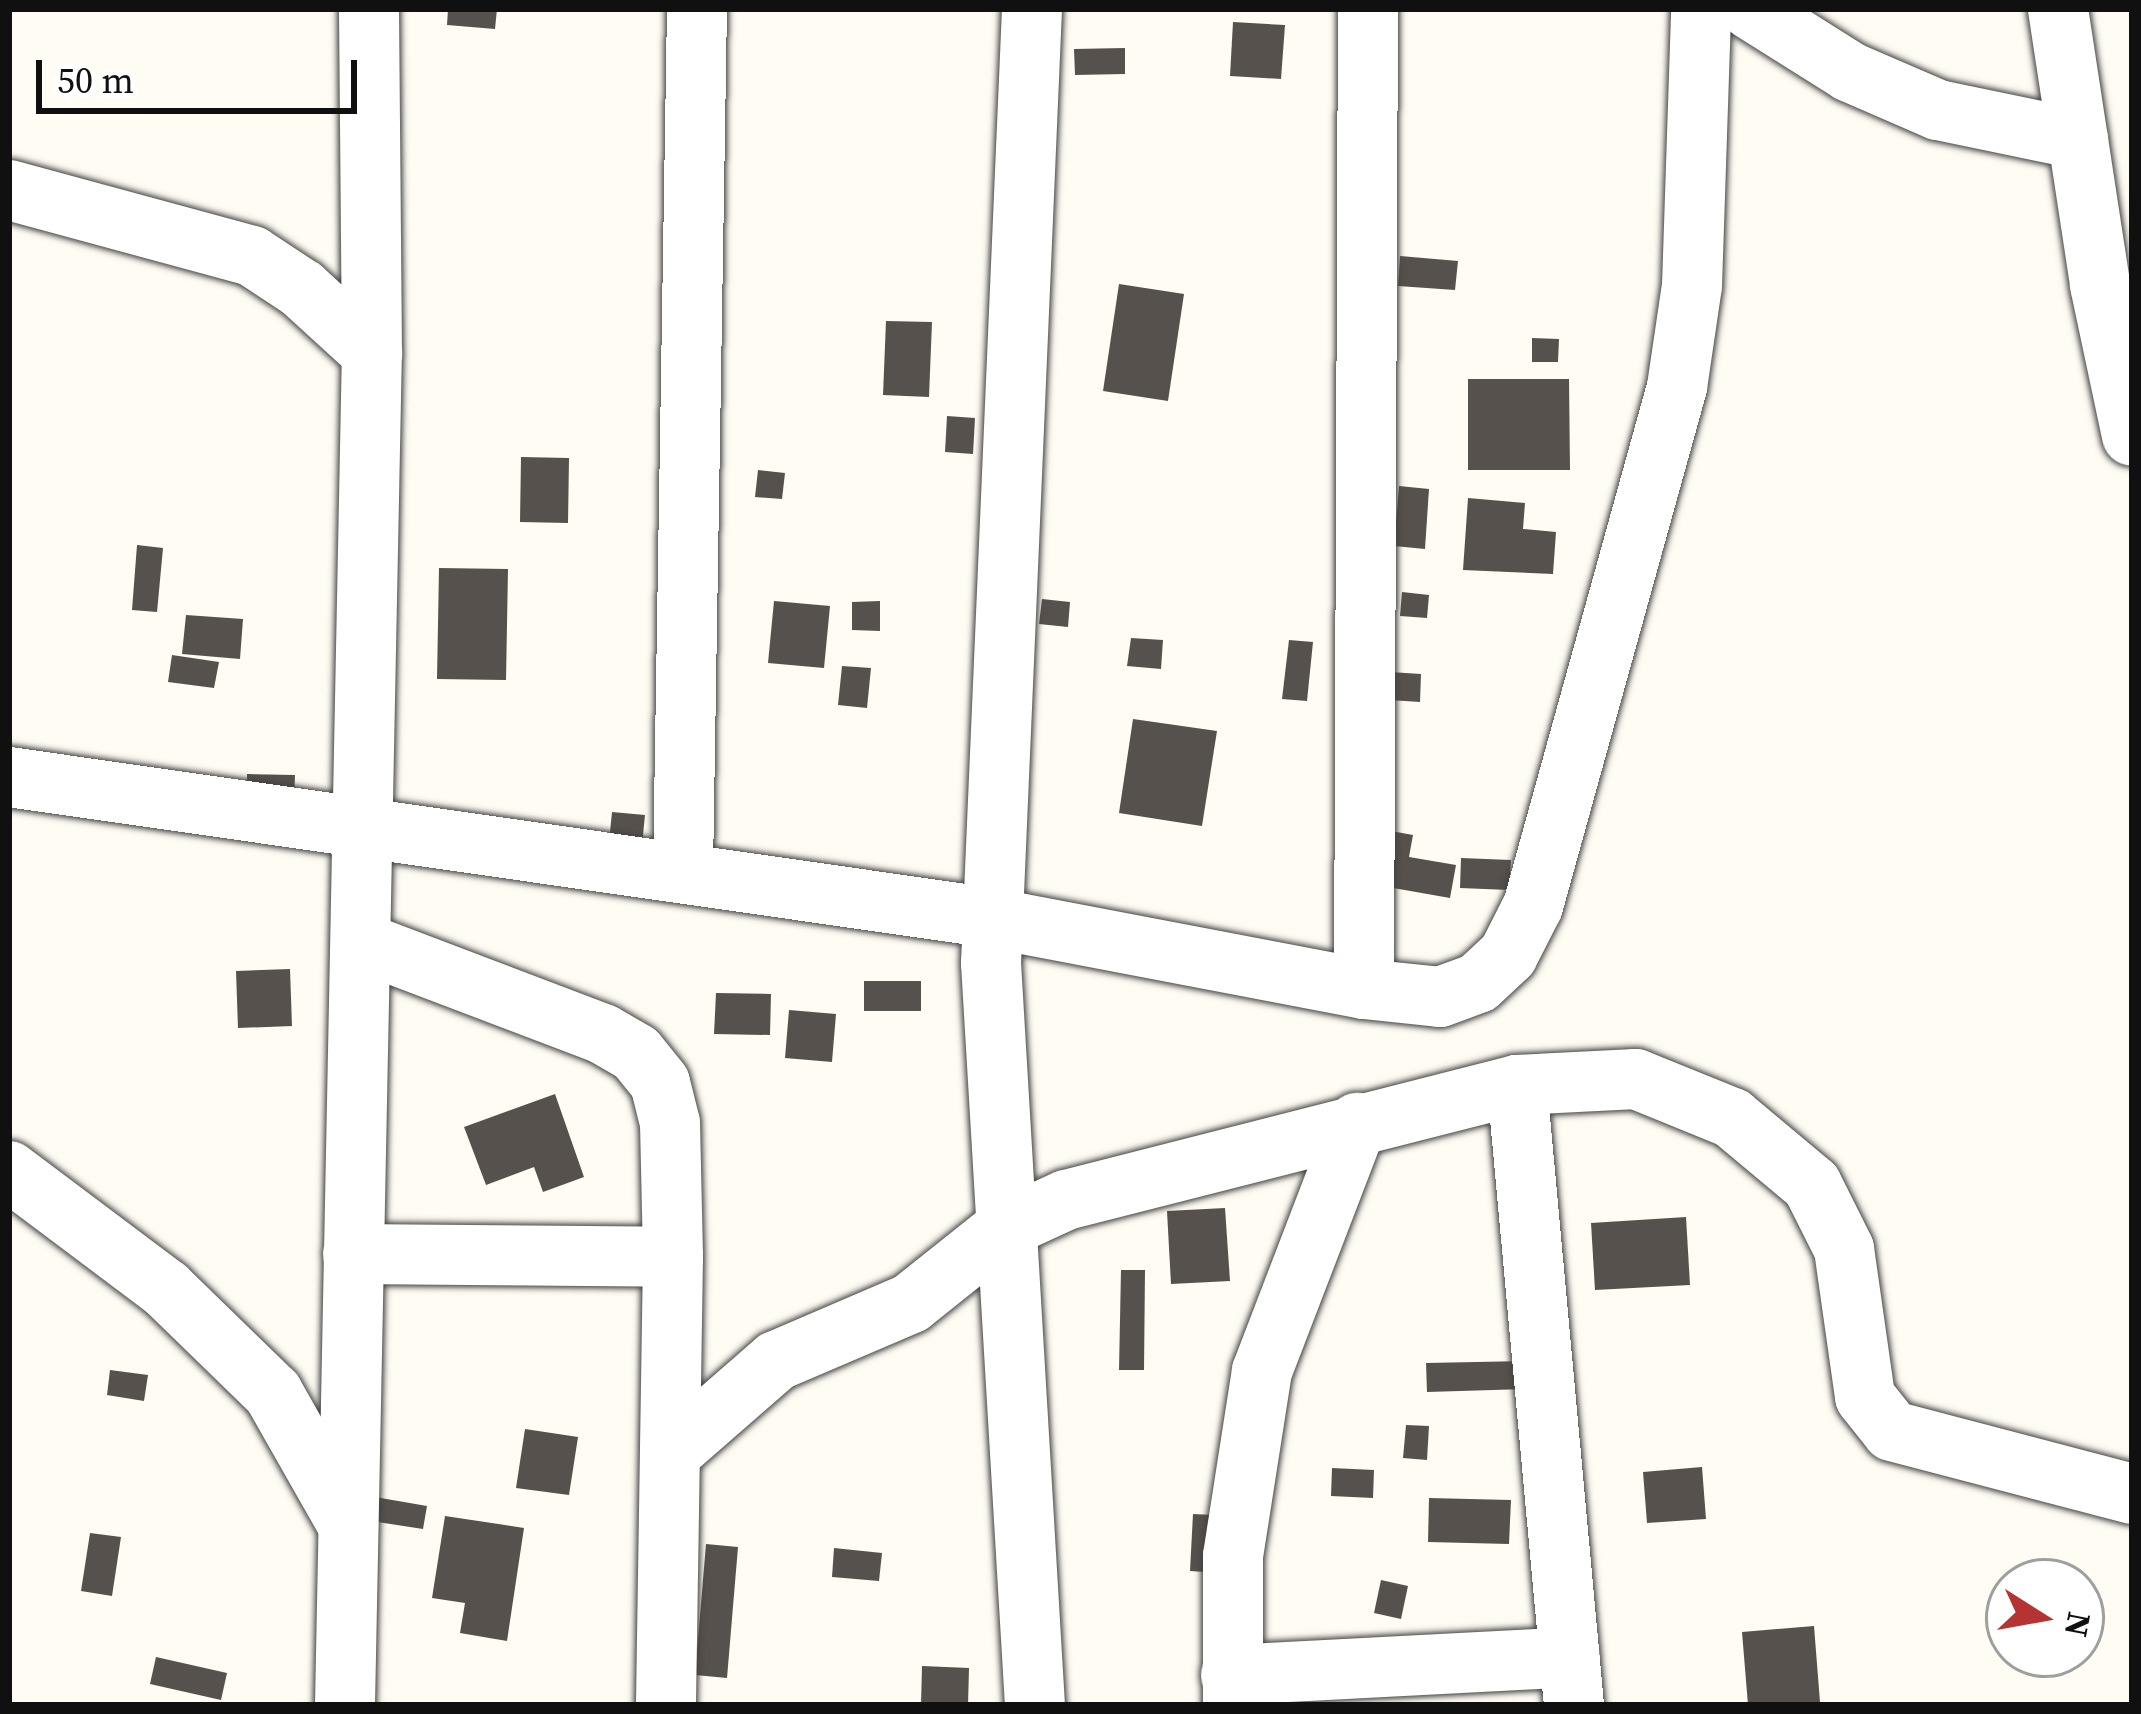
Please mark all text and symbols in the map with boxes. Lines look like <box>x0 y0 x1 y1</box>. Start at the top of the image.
scale bar <box>42 36 363 110</box>
text: 50 m <box>57 56 134 105</box>
north arrow <box>1985 1558 2105 1678</box>
text: N <box>2054 1608 2102 1640</box>

